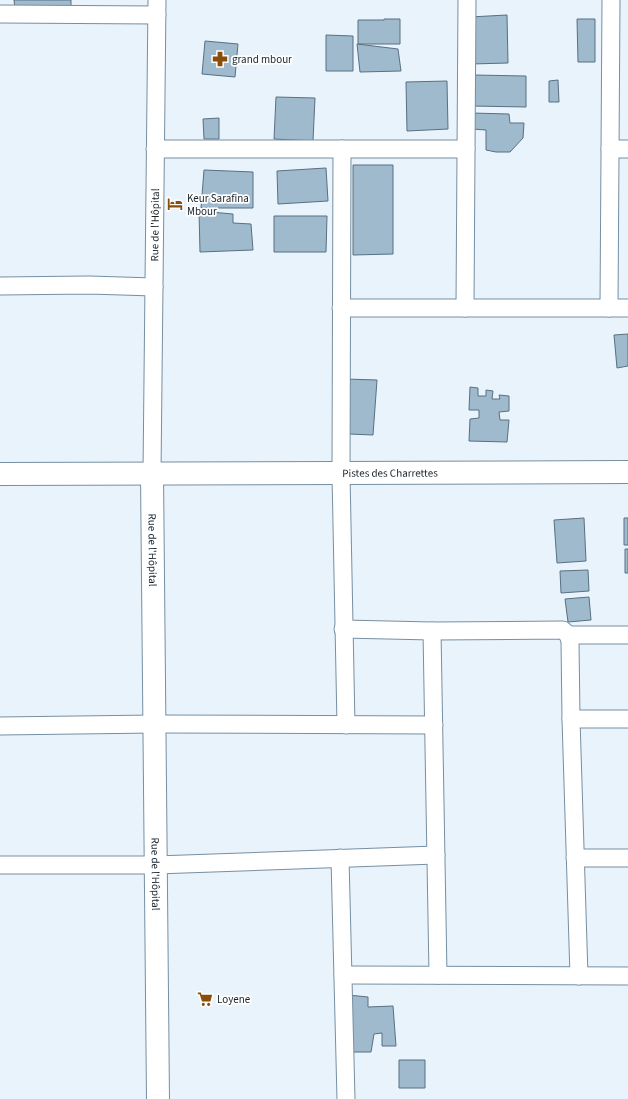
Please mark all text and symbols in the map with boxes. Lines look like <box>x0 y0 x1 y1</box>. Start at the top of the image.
pharmacy icon: grand mbour <box>211 50 229 68</box>
place label: grand mbour <box>232 52 292 67</box>
street label: Rue de l'Hôpital <box>147 188 163 262</box>
place label: Keur Sarafina Mbour <box>187 191 249 219</box>
hotel icon: Keur Sarafina Mbour <box>166 195 184 213</box>
street label: Pistes des Charrettes <box>342 466 438 481</box>
street label: Rue de l'Hôpital <box>144 513 160 587</box>
street label: Rue de l'Hôpital <box>147 837 163 911</box>
supermarket icon: Loyene <box>196 990 214 1008</box>
place label: Loyene <box>217 992 251 1007</box>

